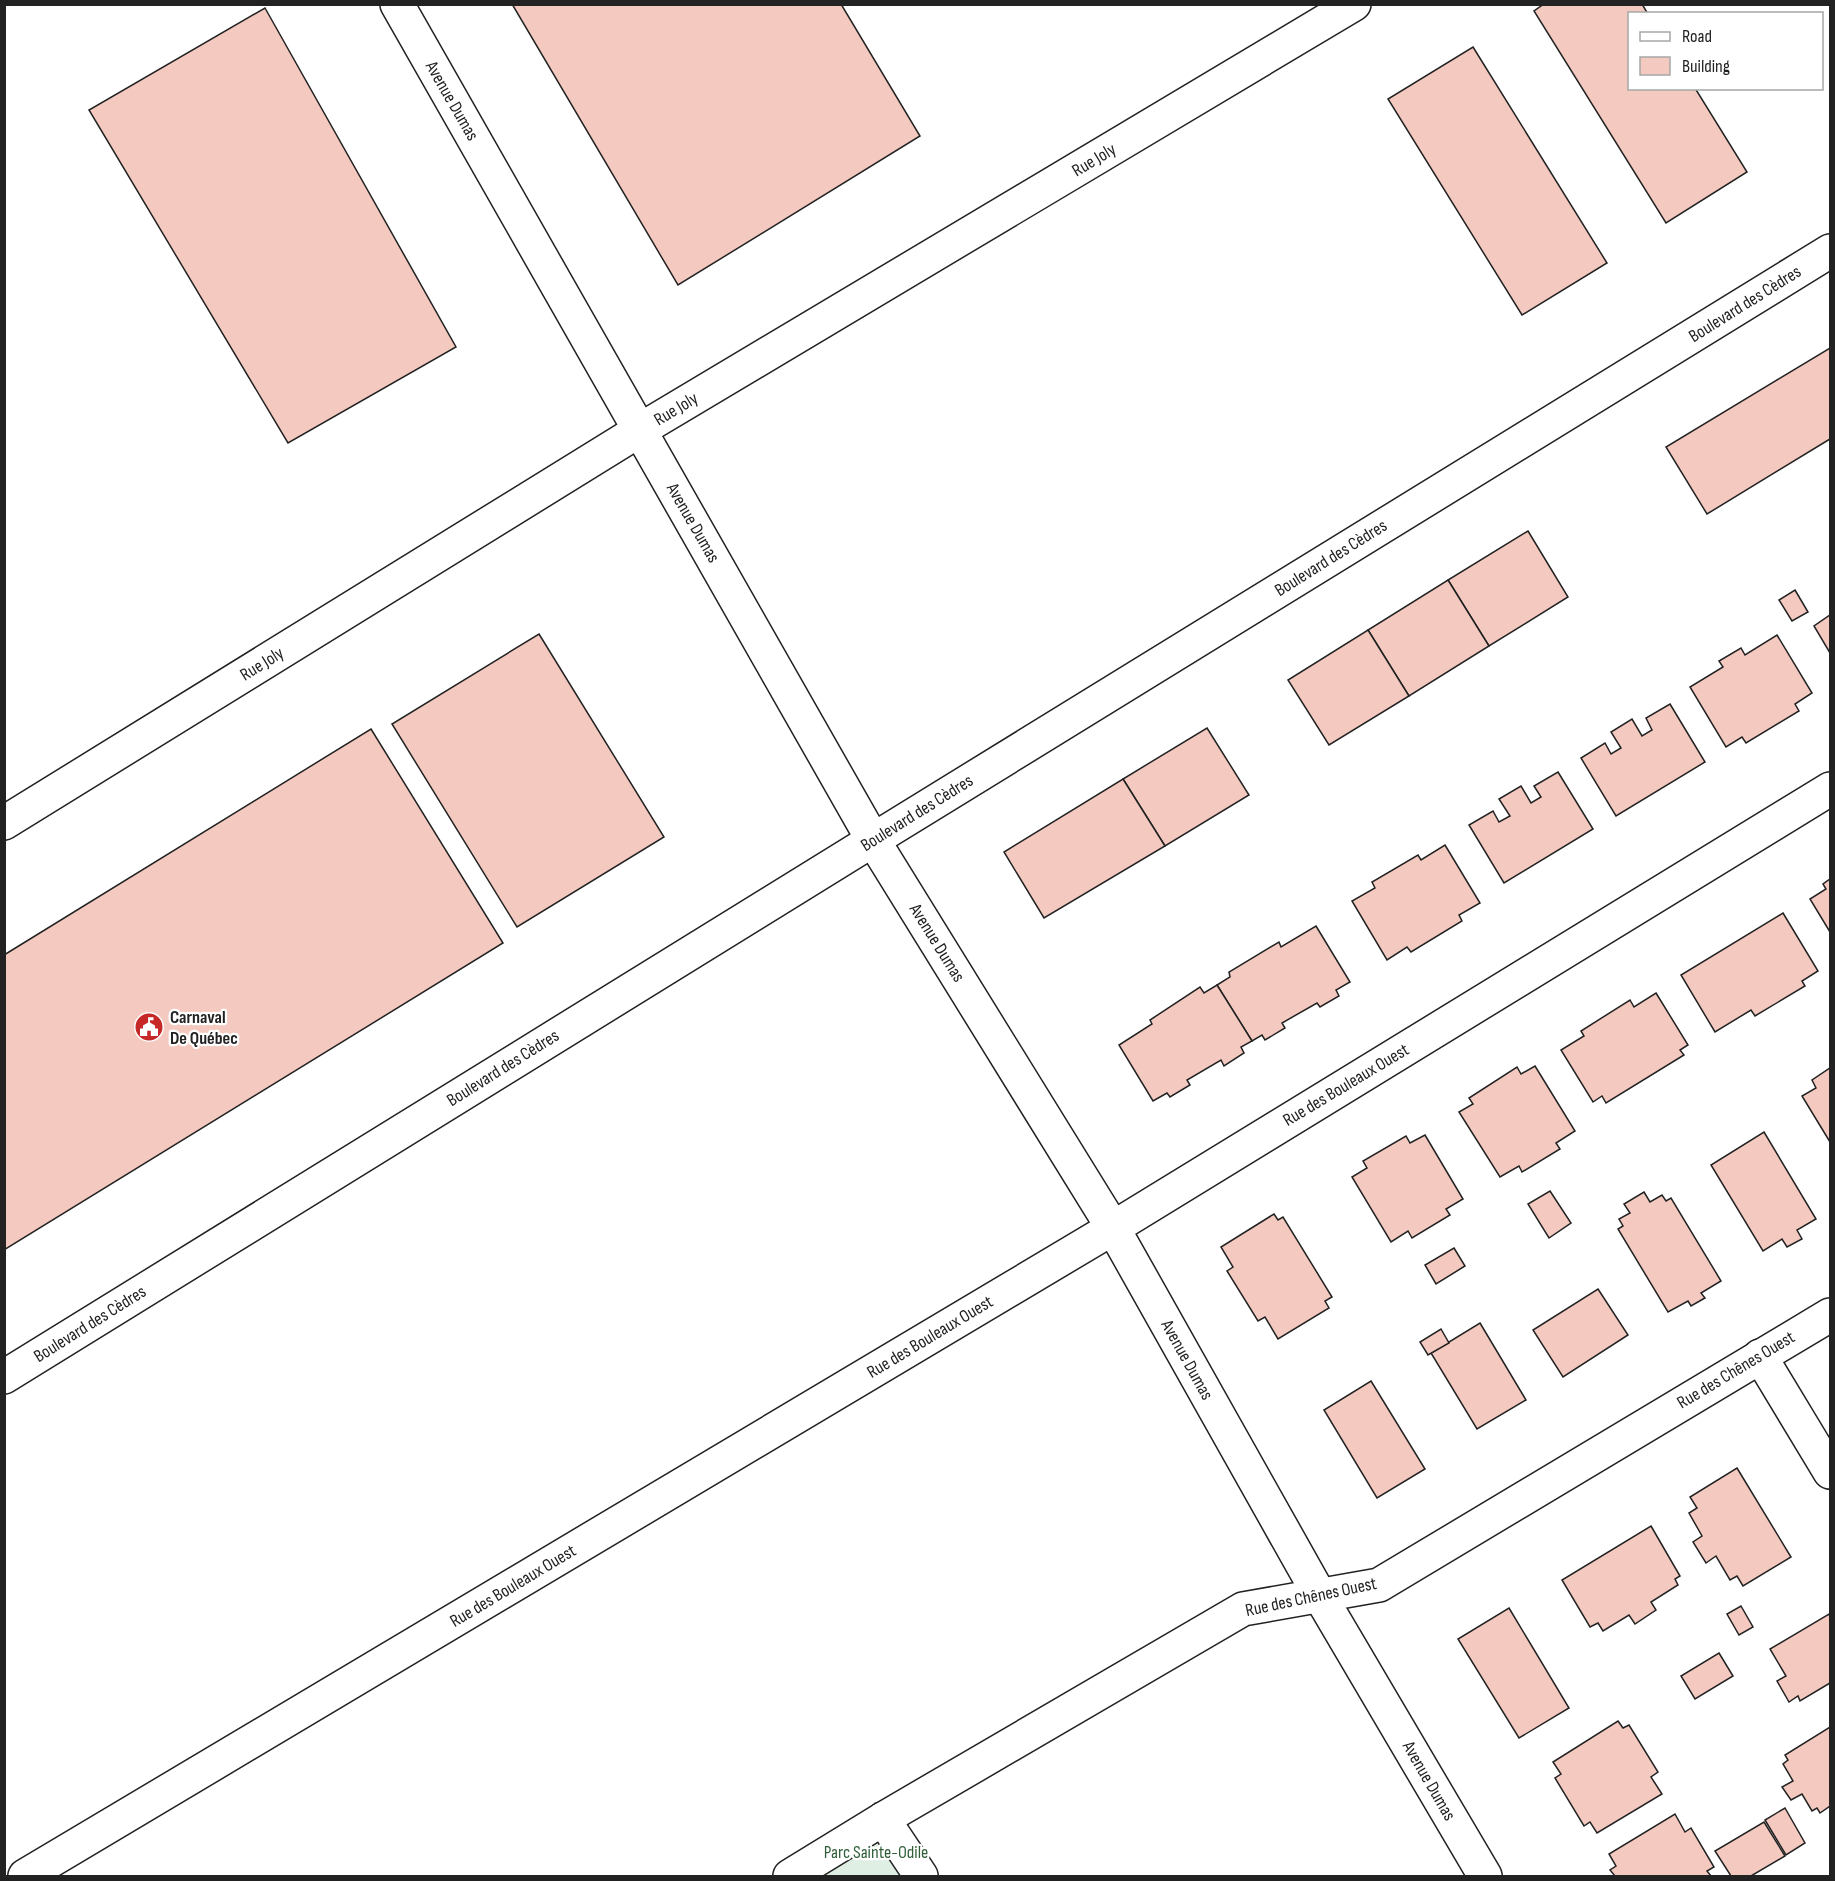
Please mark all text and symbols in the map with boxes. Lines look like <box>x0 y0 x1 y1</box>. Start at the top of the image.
legend <box>1628 12 1823 90</box>
text: Road <box>1682 26 1712 47</box>
text: Building <box>1682 56 1730 77</box>
street label: Avenue Dumas <box>420 57 483 144</box>
street label: Rue Joly <box>1068 139 1120 181</box>
street label: Boulevard des Cèdres <box>1685 261 1805 347</box>
street label: Rue Joly <box>650 388 702 430</box>
street label: Avenue Dumas <box>661 479 724 566</box>
street label: Boulevard des Cèdres <box>1271 515 1391 601</box>
street label: Rue Joly <box>236 643 288 685</box>
street label: Boulevard des Cèdres <box>857 770 977 856</box>
street label: Avenue Dumas <box>904 899 969 986</box>
place label: Carnaval De Québec <box>170 1007 238 1049</box>
public building icon: Carnaval De Québec <box>133 1011 165 1043</box>
street label: Boulevard des Cèdres <box>443 1025 563 1111</box>
street label: Rue des Bouleaux Ouest <box>1279 1039 1413 1131</box>
street label: Boulevard des Cèdres <box>30 1281 150 1367</box>
street label: Rue des Bouleaux Ouest <box>863 1291 997 1383</box>
street label: Avenue Dumas <box>1156 1315 1218 1404</box>
street label: Rue des Chênes Ouest <box>1673 1326 1799 1413</box>
street label: Rue des Bouleaux Ouest <box>446 1540 580 1632</box>
street label: Rue des Chênes Ouest <box>1244 1573 1379 1621</box>
street label: Avenue Dumas <box>1397 1737 1460 1824</box>
park label: Parc Sainte-Odile <box>824 1842 928 1863</box>

